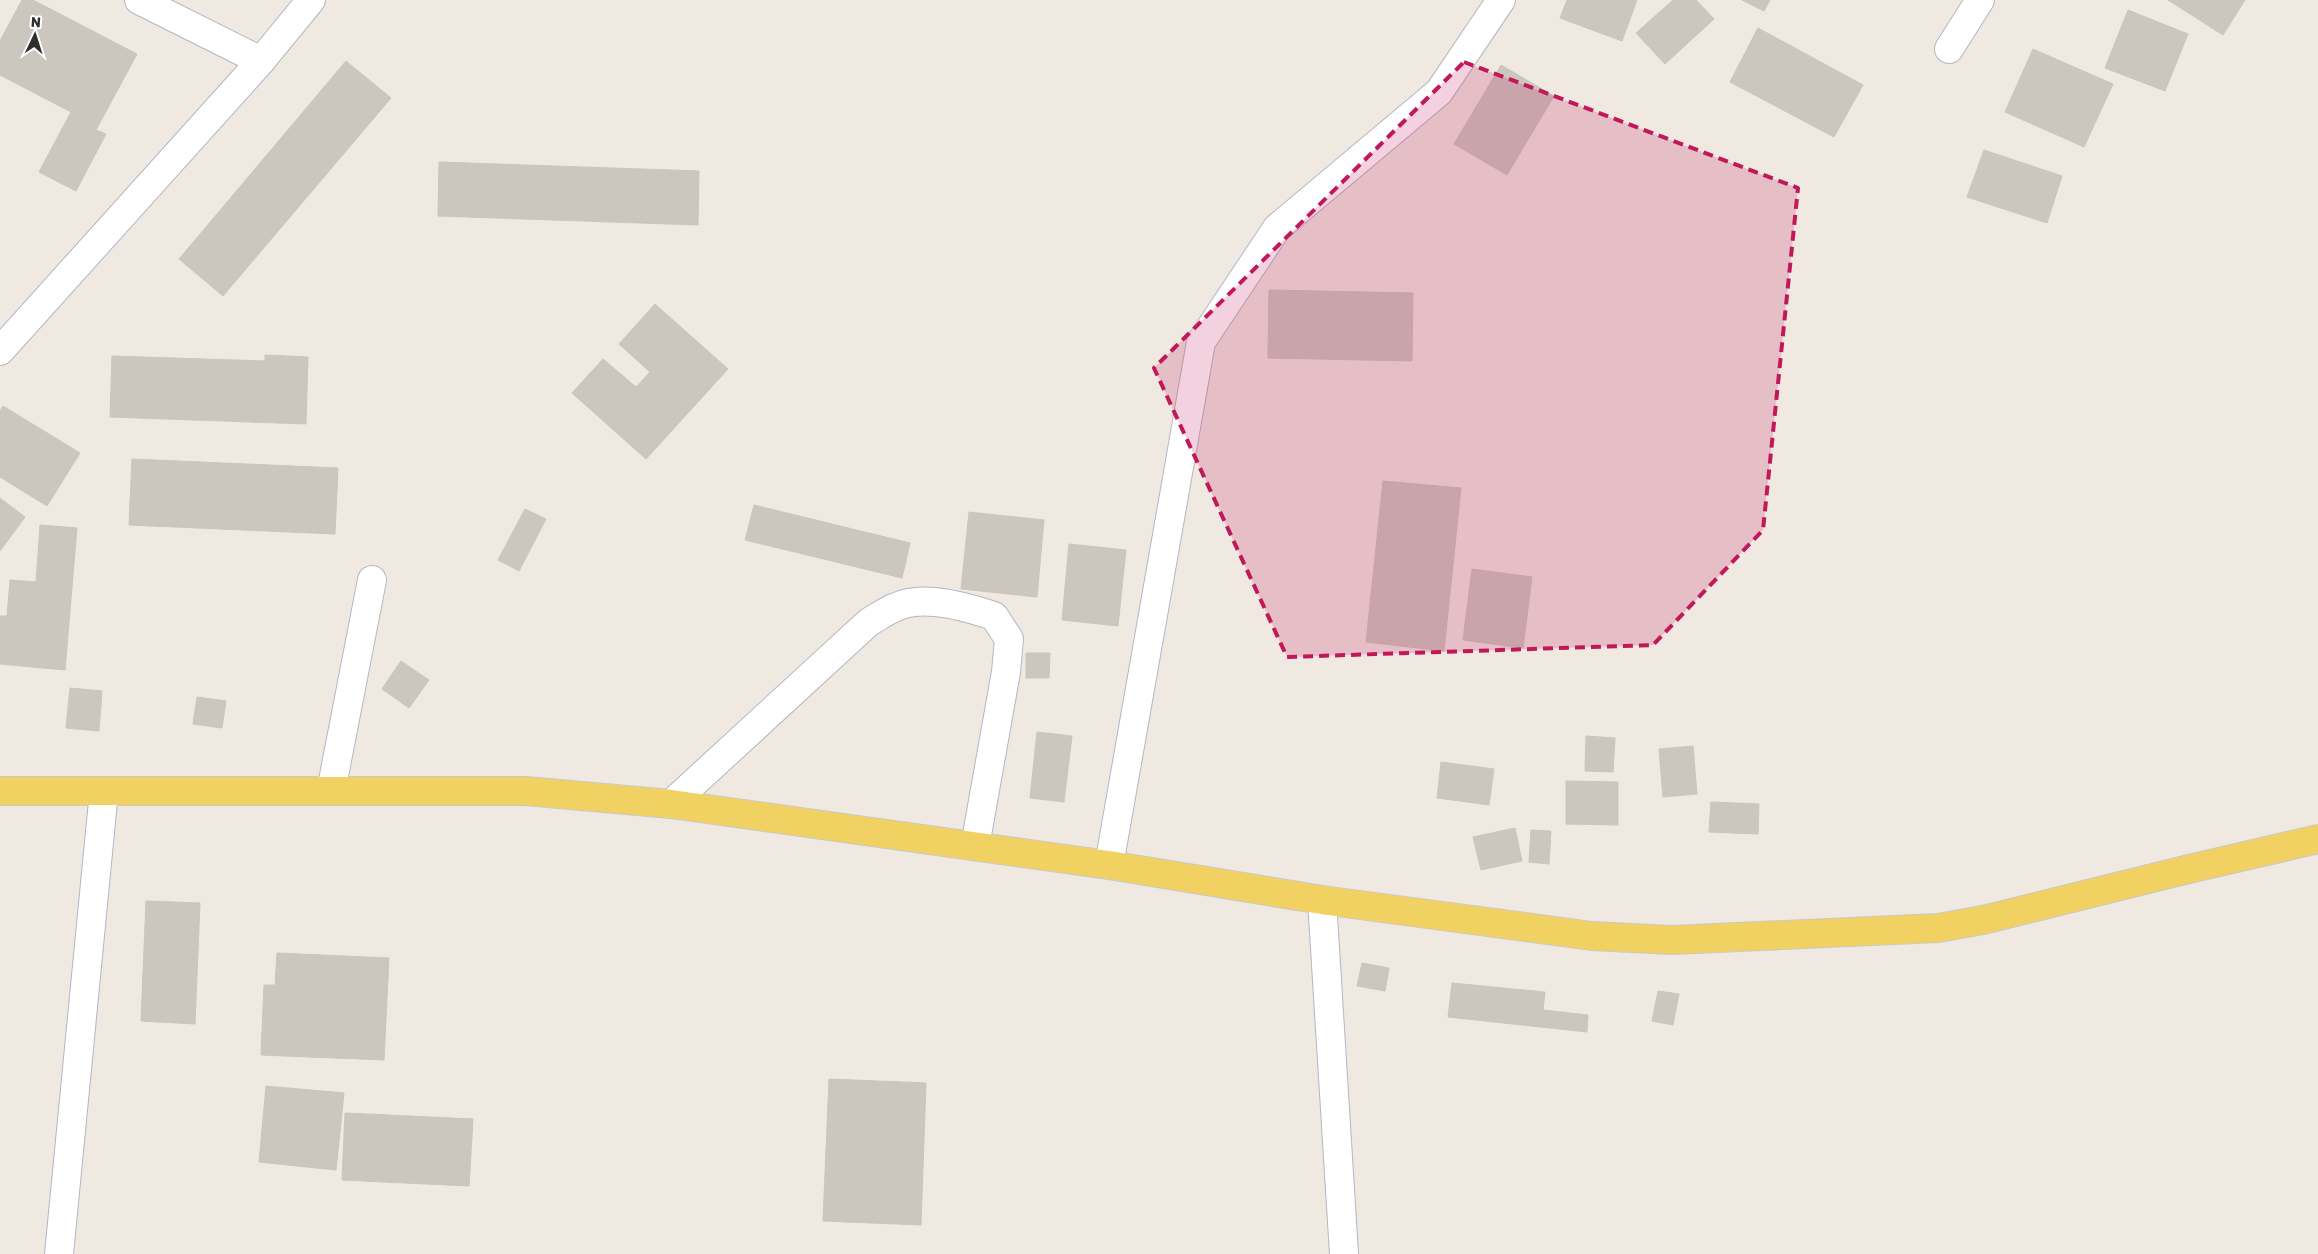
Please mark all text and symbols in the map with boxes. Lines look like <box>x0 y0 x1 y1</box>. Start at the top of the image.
north arrow <box>10 10 60 60</box>
text: N <box>30 14 41 31</box>

